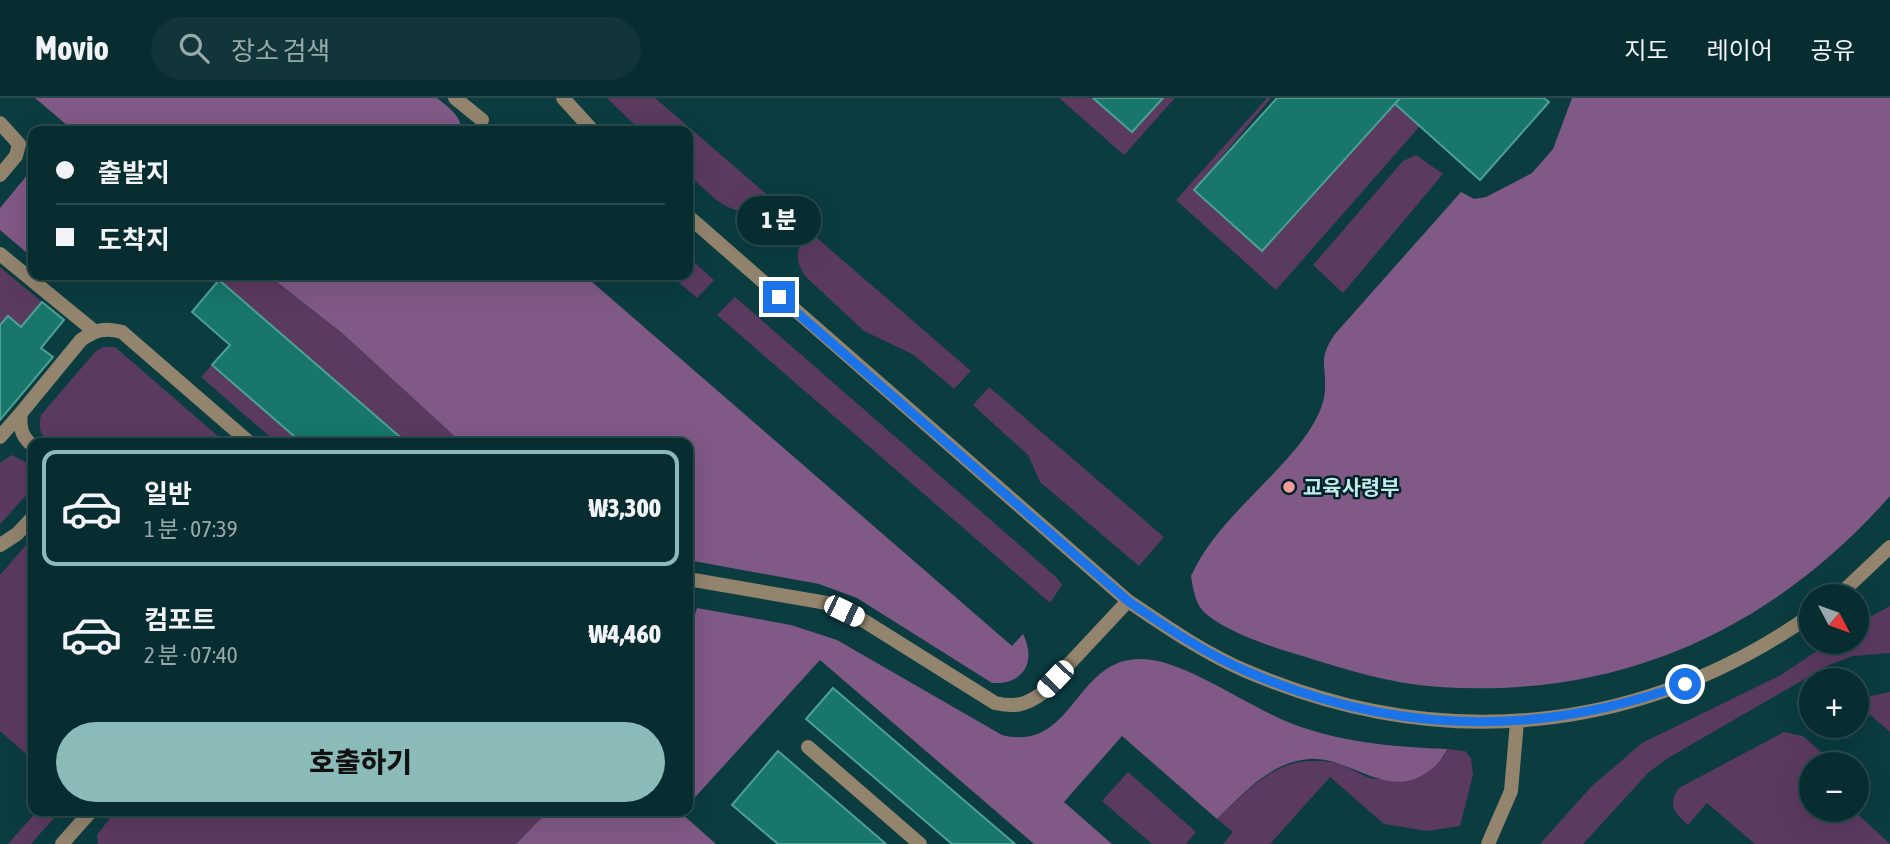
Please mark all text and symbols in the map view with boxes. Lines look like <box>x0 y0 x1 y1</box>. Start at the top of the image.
search box <box>151 17 641 80</box>
text: Movio <box>35 29 109 67</box>
icon: search <box>175 29 213 67</box>
text: 장소 검색 <box>231 36 330 66</box>
text: 지도 <box>1624 37 1669 64</box>
text: 레이어 <box>1707 37 1773 64</box>
text: 공유 <box>1811 37 1855 64</box>
text: 출발지 <box>98 158 170 188</box>
callout: 1 분 <box>737 195 821 244</box>
text: 1 분 <box>761 207 797 233</box>
text: 도착지 <box>98 225 170 255</box>
route end <box>763 281 795 313</box>
place label: 교육사령부 <box>1303 475 1400 499</box>
icon: car <box>60 477 123 540</box>
text: 일반 <box>144 479 192 509</box>
marker: 교육사령부 <box>1281 479 1297 495</box>
text: ₩3,300 <box>589 493 661 523</box>
text: 1 분 · 07:39 <box>144 516 238 542</box>
north arrow <box>1799 584 1869 654</box>
map controls <box>1799 584 1869 822</box>
car <box>821 592 868 630</box>
icon: car <box>60 603 123 666</box>
text: 컴포트 <box>144 605 216 635</box>
text: ₩4,460 <box>589 619 661 649</box>
text: 2 분 · 07:40 <box>144 642 238 668</box>
car <box>1033 657 1078 701</box>
route start <box>1669 668 1701 700</box>
button: + <box>1799 668 1869 738</box>
button: 호출하기 <box>56 722 665 802</box>
button: − <box>1799 752 1869 822</box>

